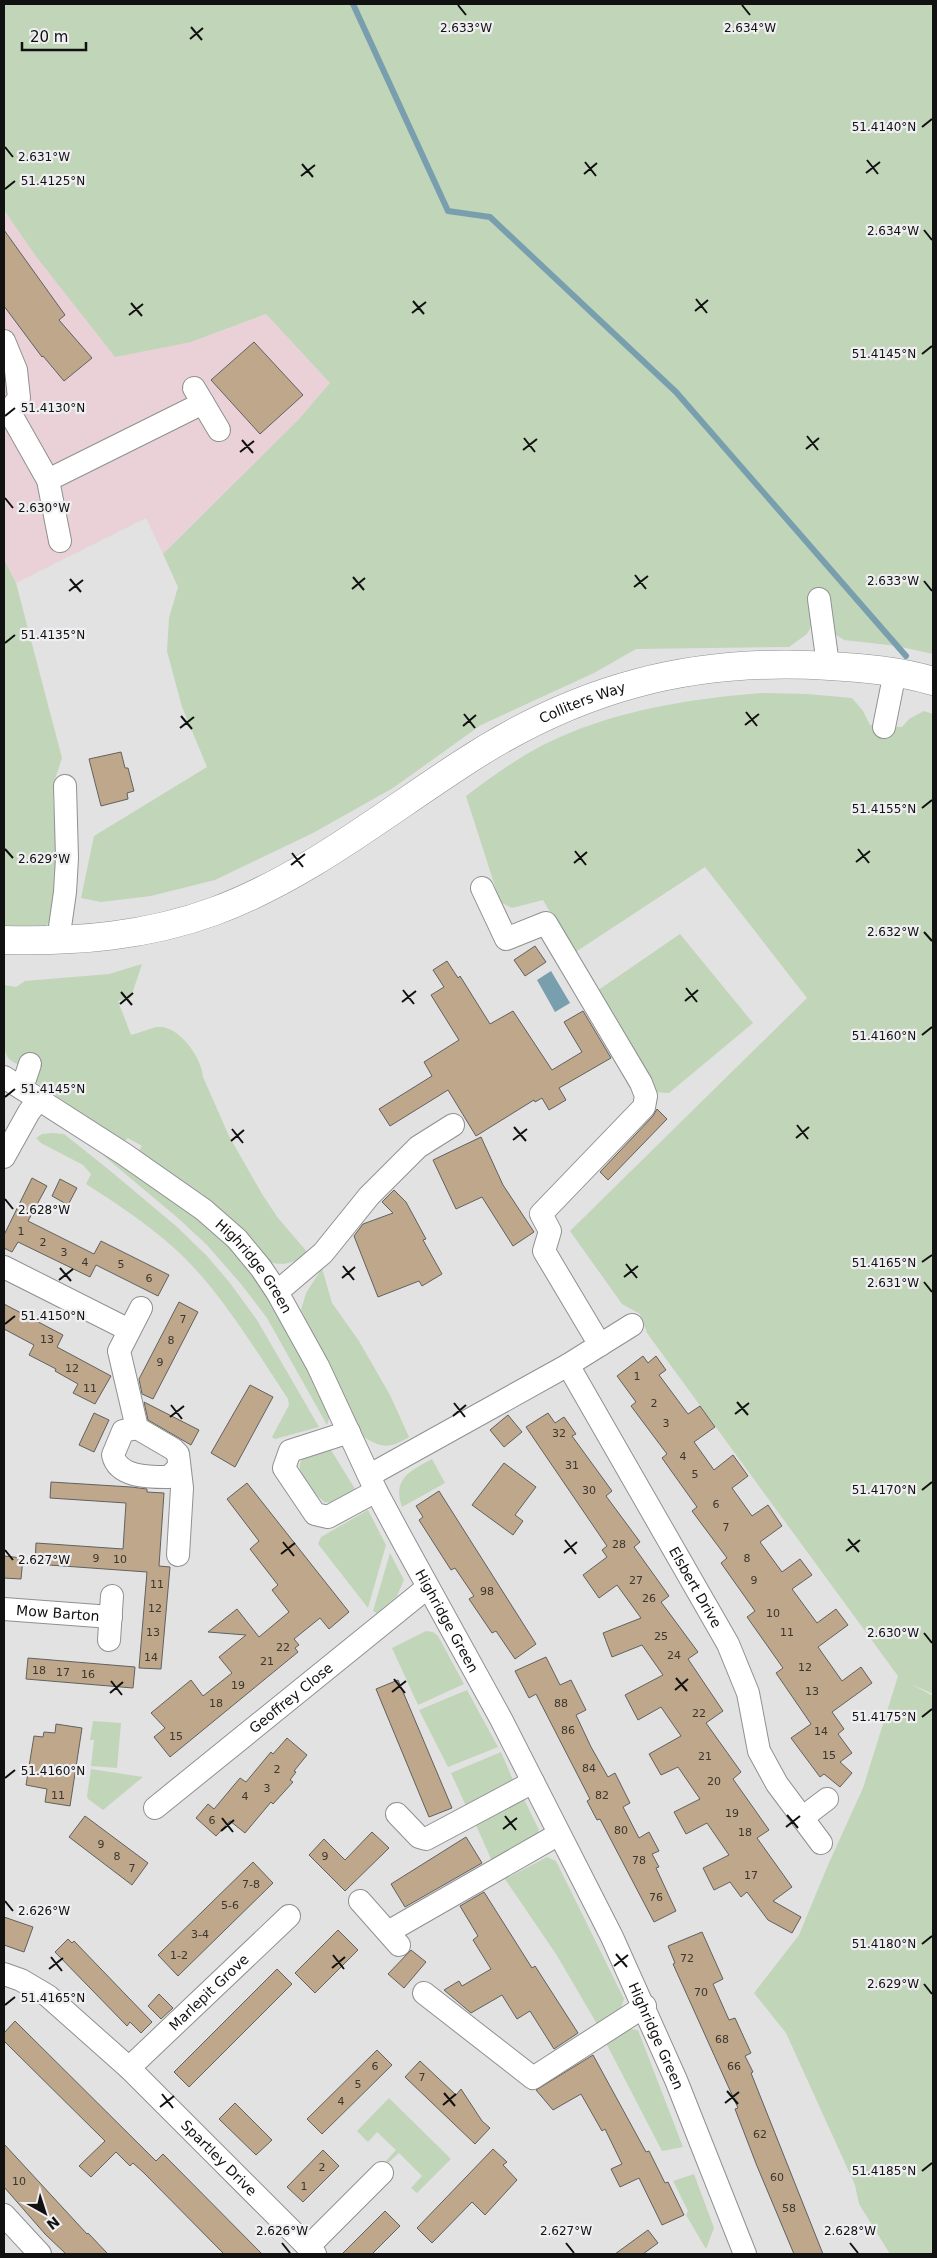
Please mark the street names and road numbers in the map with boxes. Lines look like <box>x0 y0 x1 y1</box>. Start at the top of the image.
street label: Colliters Way <box>536 679 627 726</box>
street label: Highridge Green <box>212 1216 295 1316</box>
street label: Elsbert Drive <box>666 1544 725 1630</box>
street label: Highridge Green <box>412 1567 482 1675</box>
street label: Mow Barton <box>16 1602 100 1624</box>
street label: Geoffrey Close <box>246 1659 336 1736</box>
street label: Marlepit Grove <box>166 1951 252 2034</box>
street label: Highridge Green <box>625 1980 687 2092</box>
street label: Spartley Drive <box>178 2117 260 2199</box>

